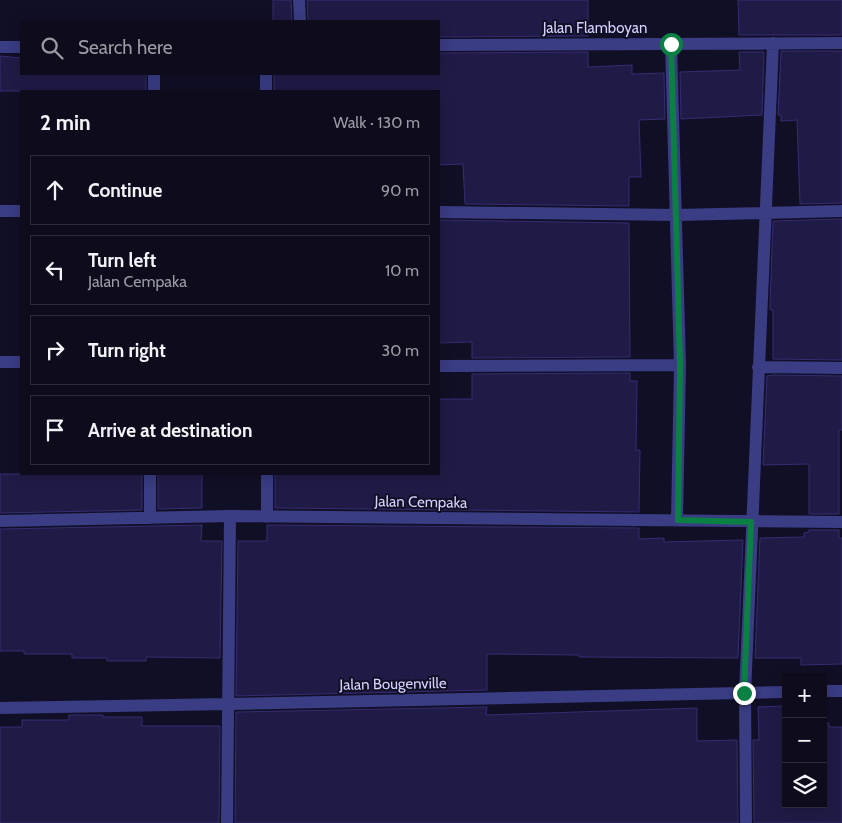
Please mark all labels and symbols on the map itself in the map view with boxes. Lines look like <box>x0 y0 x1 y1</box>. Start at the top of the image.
street label: Jalan Flamboyan <box>542 19 647 37</box>
route start <box>660 33 683 56</box>
street label: Jalan Cempaka <box>374 492 468 512</box>
street label: Jalan Bougenville <box>338 674 447 694</box>
route end <box>733 682 756 705</box>

